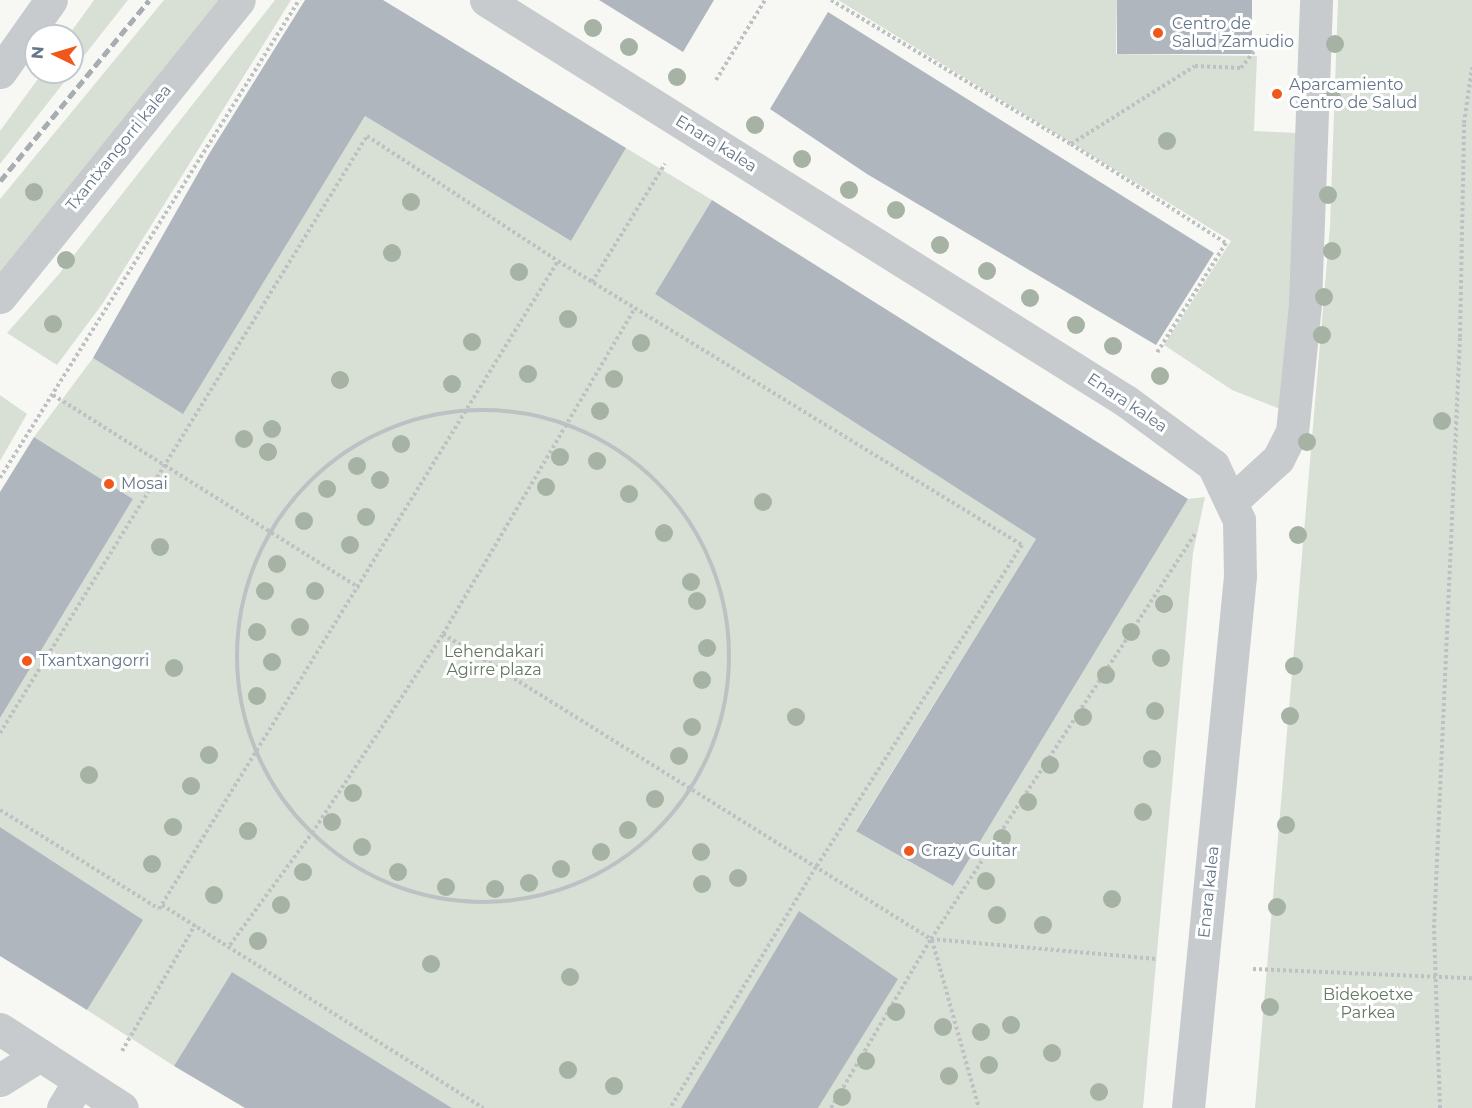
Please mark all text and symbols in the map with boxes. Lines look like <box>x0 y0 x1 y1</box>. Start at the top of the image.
place label: Centro de Salud Zamudio <box>1172 14 1294 52</box>
north arrow <box>24 24 84 84</box>
marker: Centro de Salud Zamudio <box>1149 24 1167 42</box>
text: N <box>28 45 48 60</box>
place label: Aparcamiento Centro de Salud <box>1289 75 1417 113</box>
street label: Txantxangorri kalea <box>62 81 176 215</box>
marker: Aparcamiento Centro de Salud <box>1270 87 1284 101</box>
street label: Enara kalea <box>672 111 760 177</box>
street label: Enara kalea <box>1083 369 1171 437</box>
place label: Mosai <box>121 474 168 494</box>
marker: Mosai <box>102 477 116 491</box>
park label: Lehendakari Agirre plaza <box>444 642 544 680</box>
place label: Txantxangorri <box>39 651 149 671</box>
marker: Txantxangorri <box>20 654 34 668</box>
place label: Crazy Guitar <box>921 841 1018 861</box>
marker: Crazy Guitar <box>902 844 916 858</box>
street label: Enara kalea <box>1195 845 1223 939</box>
park label: Bidekoetxe Parkea <box>1323 985 1413 1023</box>

